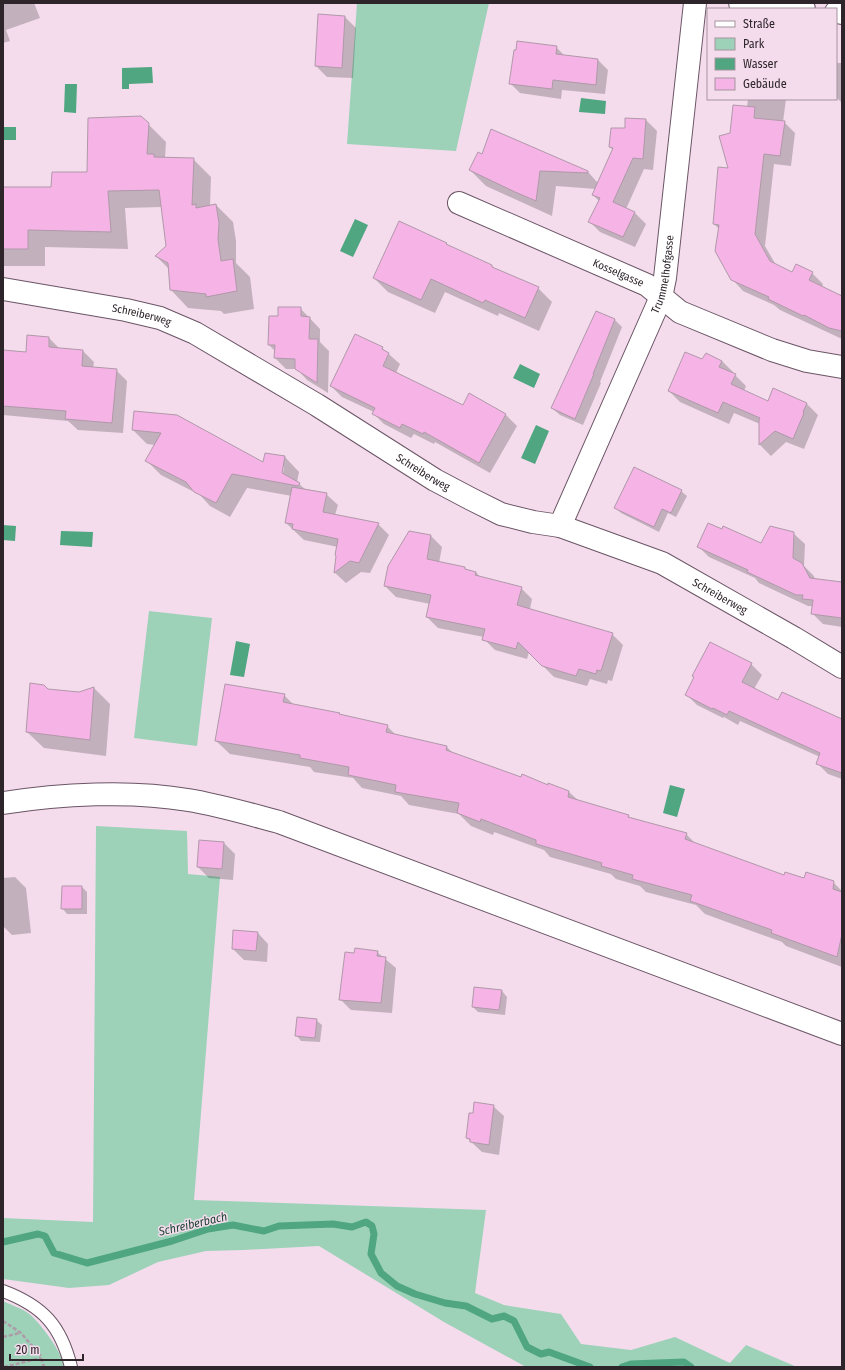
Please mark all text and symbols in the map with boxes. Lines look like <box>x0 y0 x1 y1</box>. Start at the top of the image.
legend <box>707 8 837 100</box>
text: Straße <box>743 17 775 31</box>
text: Park <box>743 37 765 51</box>
text: Wasser <box>743 57 778 71</box>
text: Gebäude <box>743 77 787 91</box>
street label: Trummelhofgasse <box>648 234 676 315</box>
street label: Kosselgasse <box>591 256 646 289</box>
street label: Schreiberweg <box>111 301 174 329</box>
street label: Schreiberweg <box>394 451 453 494</box>
street label: Schreiberweg <box>690 575 750 617</box>
water label: Schreiberbach <box>156 1209 229 1239</box>
scale bar <box>10 1336 83 1362</box>
text: 20 m <box>16 1343 40 1357</box>

